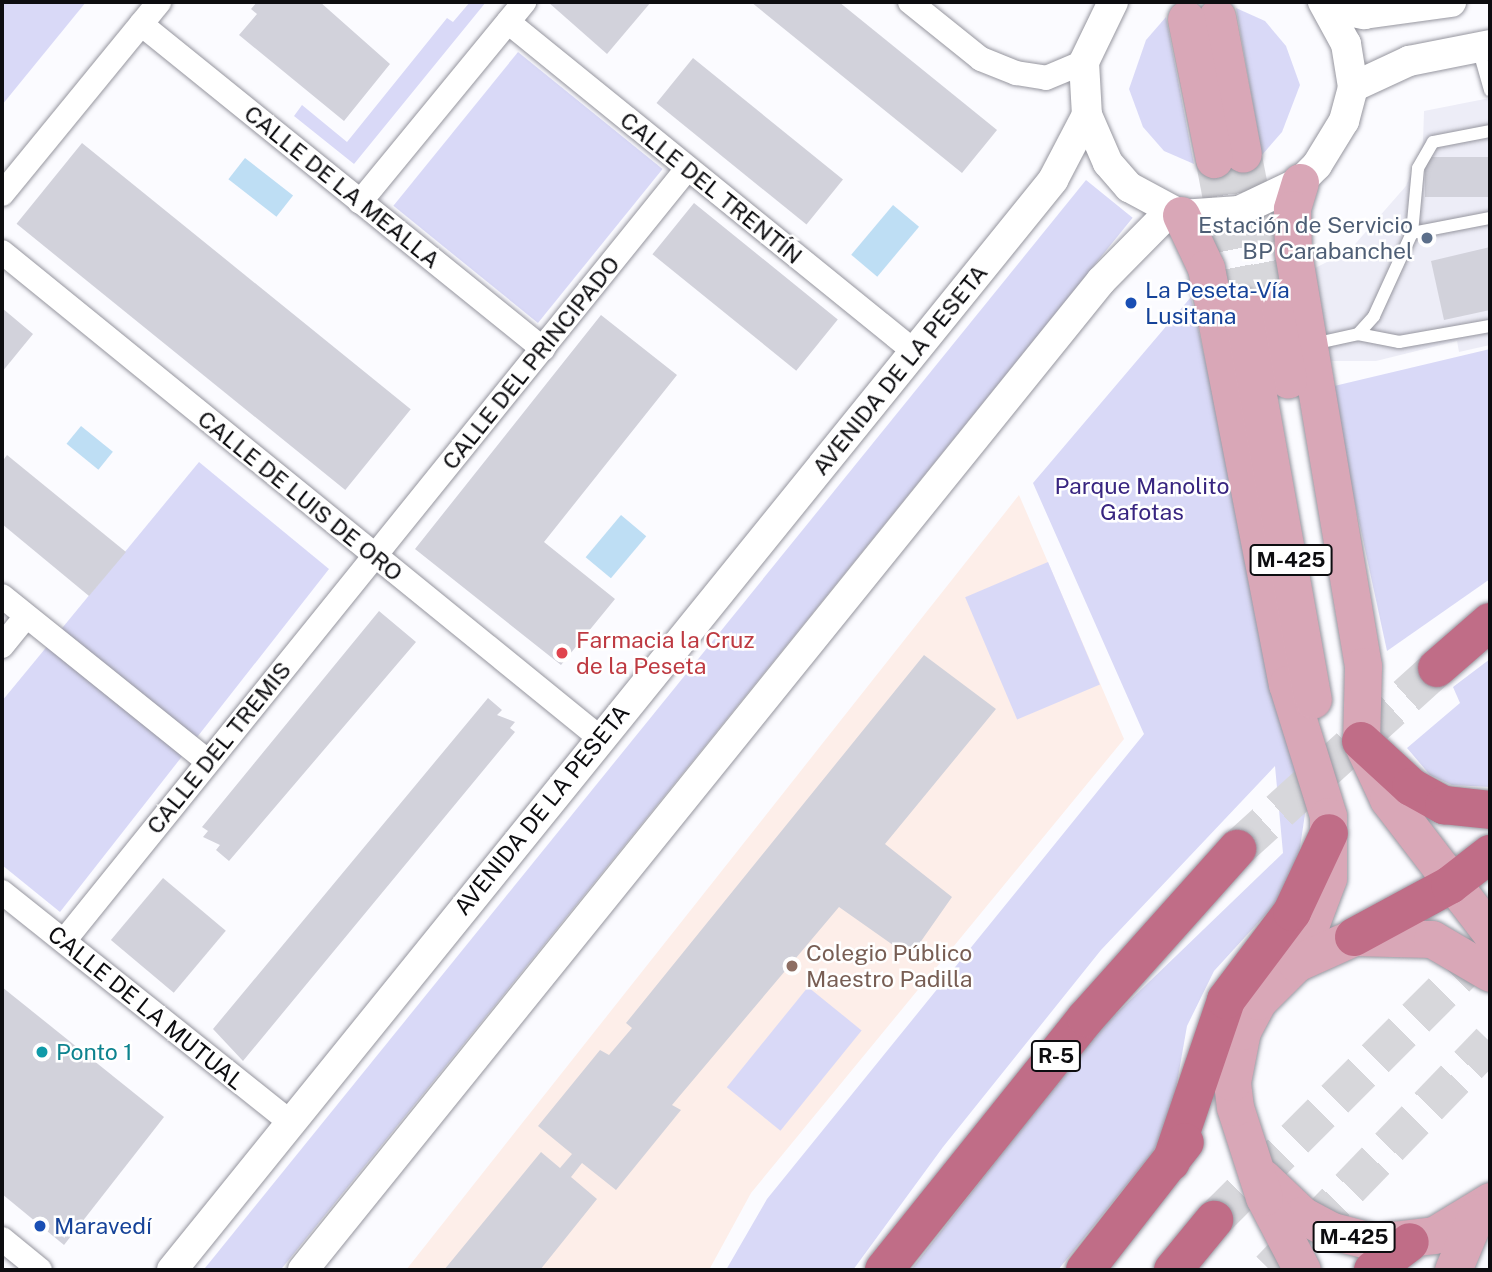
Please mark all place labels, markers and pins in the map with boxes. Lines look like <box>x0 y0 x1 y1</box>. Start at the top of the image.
place label: Estación de Servicio BP Carabanchel <box>1198 211 1413 265</box>
marker: Estación de Servicio BP Carabanchel <box>1419 230 1435 246</box>
place label: La Peseta-Vía Lusitana <box>1145 276 1290 330</box>
marker: La Peseta-Vía Lusitana <box>1123 295 1139 311</box>
place label: Farmacia la Cruz de la Peseta <box>576 626 754 680</box>
marker: Farmacia la Cruz de la Peseta <box>554 645 570 661</box>
place label: Colegio Público Maestro Padilla <box>806 939 973 993</box>
marker: Colegio Público Maestro Padilla <box>784 958 800 974</box>
place label: Ponto 1 <box>56 1038 133 1066</box>
marker: Ponto 1 <box>34 1044 50 1060</box>
place label: Maravedí <box>54 1212 152 1240</box>
marker: Maravedí <box>32 1218 48 1234</box>

